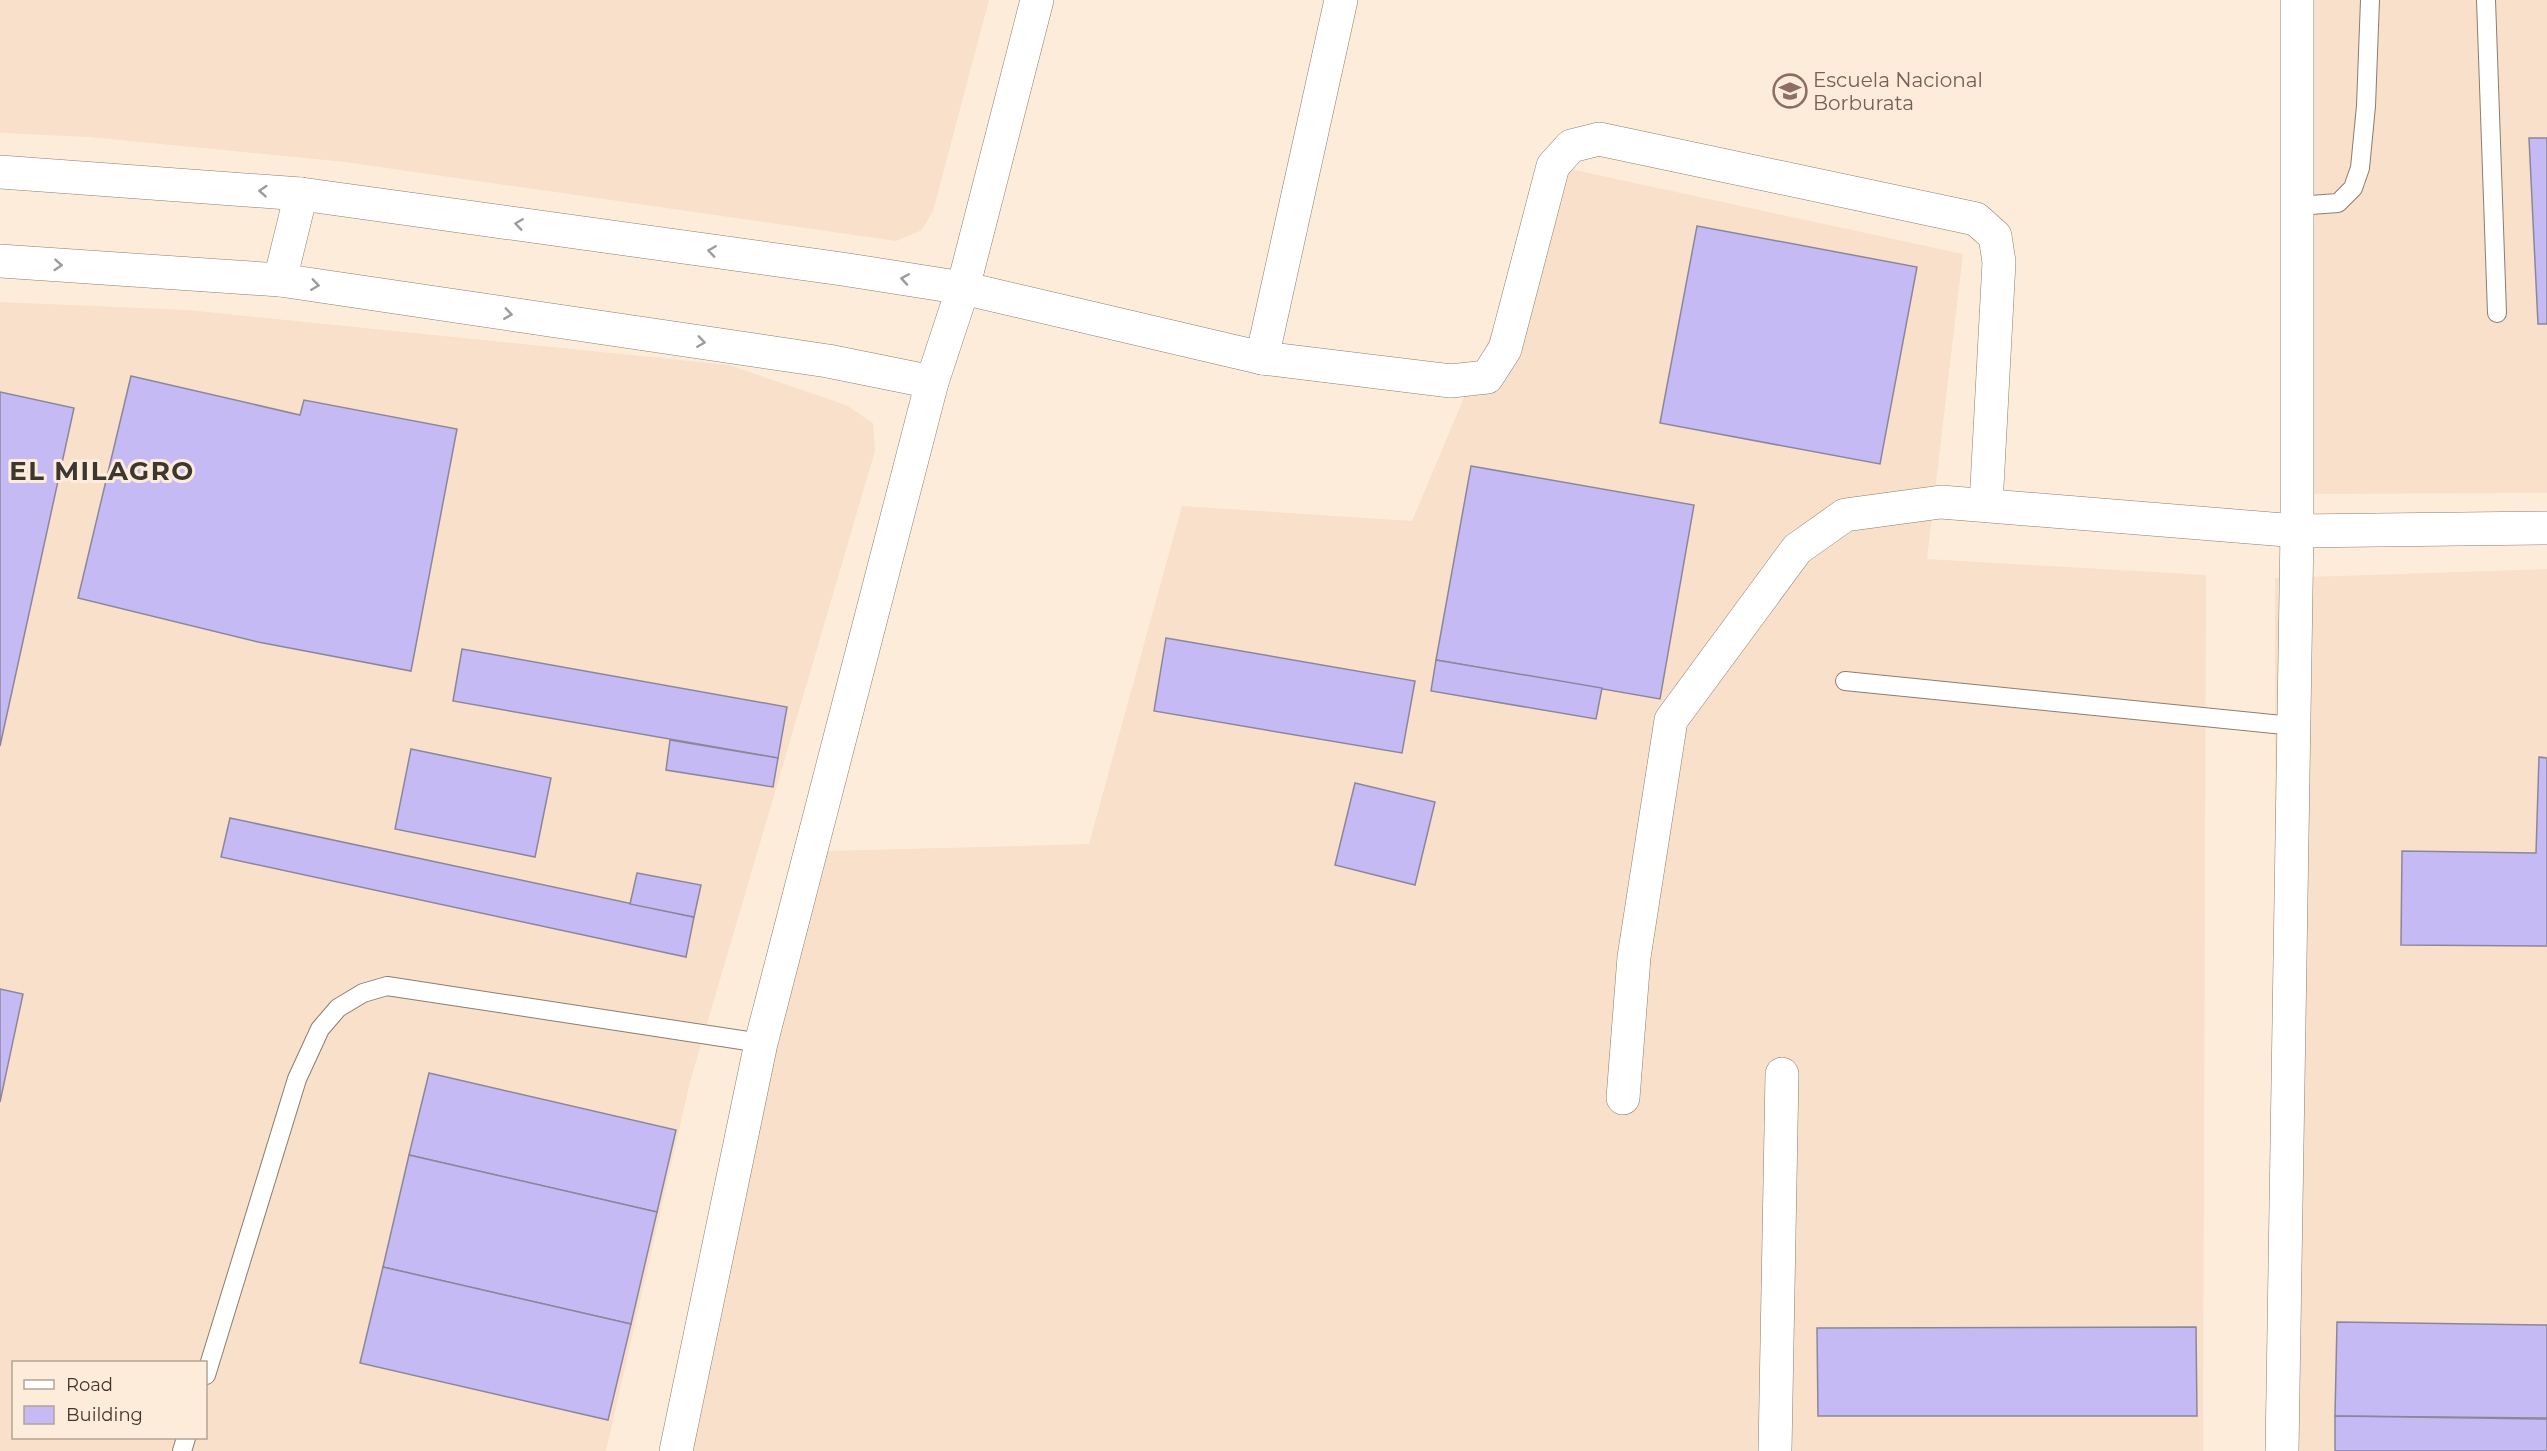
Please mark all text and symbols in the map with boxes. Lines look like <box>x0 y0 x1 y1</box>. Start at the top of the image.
place label: Escuela Nacional Borburata <box>1813 68 1983 115</box>
school or university icon: Escuela Nacional Borburata <box>1772 73 1808 109</box>
one-way arrow <box>258 185 267 198</box>
one-way arrow <box>514 218 523 231</box>
one-way arrow <box>707 245 716 257</box>
one-way arrow <box>54 259 63 272</box>
one-way arrow <box>900 273 910 286</box>
one-way arrow <box>311 279 320 291</box>
one-way arrow <box>504 307 513 319</box>
one-way arrow <box>697 336 706 348</box>
district label: EL MILAGRO <box>9 455 195 487</box>
legend <box>12 1361 207 1439</box>
text: Road <box>66 1374 113 1396</box>
text: Building <box>66 1404 143 1426</box>

